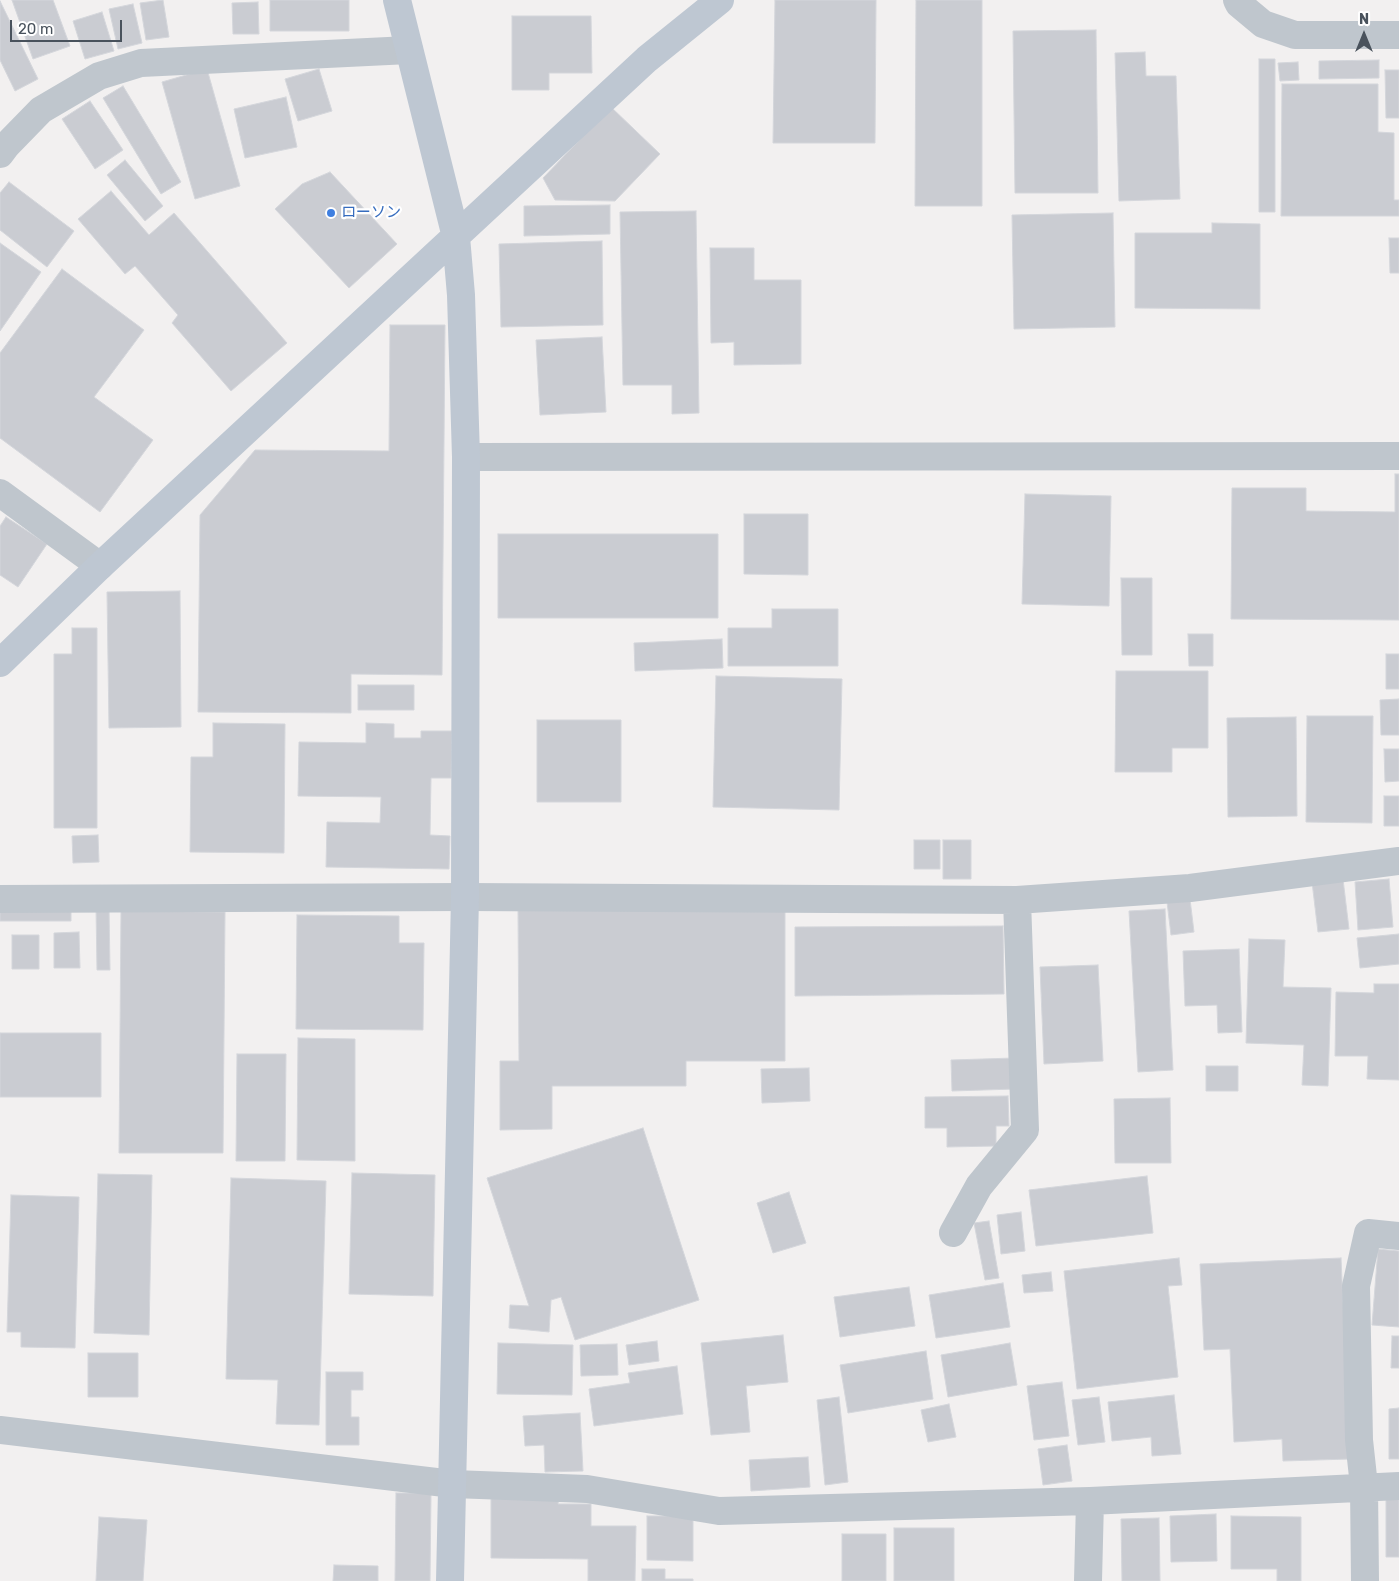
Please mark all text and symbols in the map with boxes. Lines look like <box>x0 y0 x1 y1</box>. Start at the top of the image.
scale bar <box>12 10 125 42</box>
north arrow <box>1339 10 1389 60</box>
text: N <box>1359 11 1369 28</box>
text: 20 m <box>18 20 53 38</box>
place label: ローソン <box>341 204 401 222</box>
marker: ローソン <box>325 207 337 219</box>

